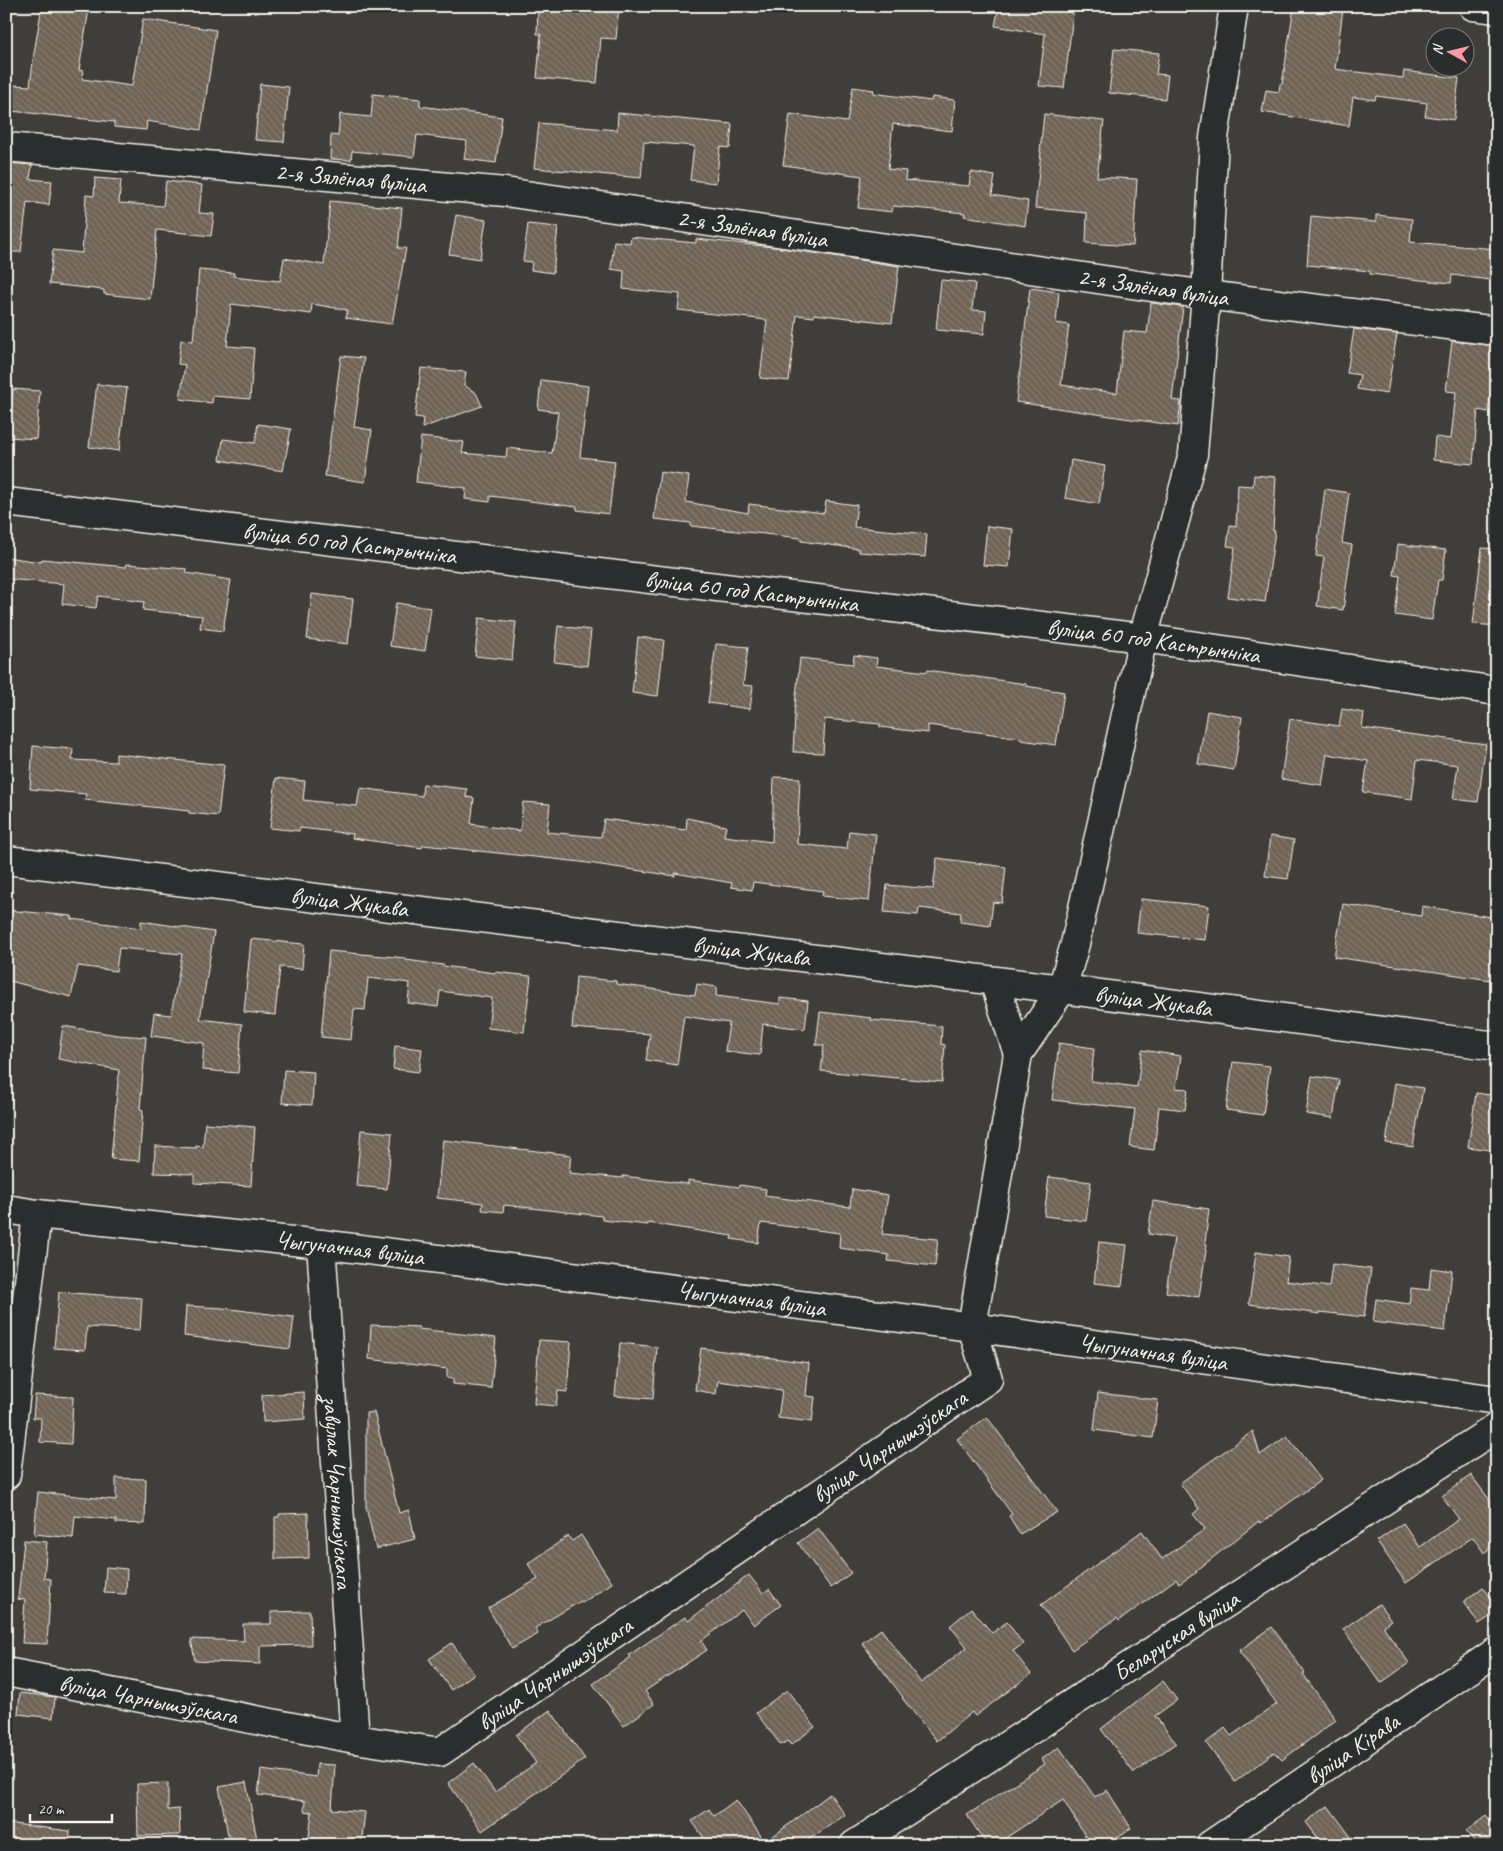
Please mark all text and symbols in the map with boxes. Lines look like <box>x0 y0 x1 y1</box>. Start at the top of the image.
north arrow <box>1426 28 1476 78</box>
text: N <box>1429 42 1447 56</box>
street label: 2-я Зялёная вуліца <box>274 156 429 200</box>
street label: 2-я Зялёная вуліца <box>675 202 831 254</box>
street label: 2-я Зялёная вуліца <box>1076 261 1231 313</box>
street label: вуліца 60 год Кастрычніка <box>241 515 459 571</box>
street label: вуліца 60 год Кастрычніка <box>643 564 862 619</box>
street label: вуліца 60 год Кастрычніка <box>1045 612 1264 671</box>
street label: вуліца Жукава <box>289 880 411 924</box>
street label: вуліца Жукава <box>691 929 813 973</box>
street label: вуліца Жукава <box>1093 978 1215 1024</box>
street label: Чыгуначная вуліца <box>274 1224 427 1272</box>
street label: Чыгуначная вуліца <box>675 1275 829 1323</box>
street label: Чыгуначная вуліца <box>1077 1327 1231 1378</box>
street label: вуліца Чарнышэўскага <box>806 1382 974 1509</box>
street label: завулак Чарнышэўскага <box>315 1392 360 1591</box>
street label: Беларуская вуліца <box>1107 1583 1246 1688</box>
street label: вуліца Чарнышэўскага <box>471 1610 639 1737</box>
street label: вуліца Чарнышэўскага <box>57 1668 241 1731</box>
street label: вуліца Кірава <box>1300 1706 1406 1791</box>
scale bar <box>30 1791 112 1823</box>
text: 20 m <box>38 1800 65 1819</box>

